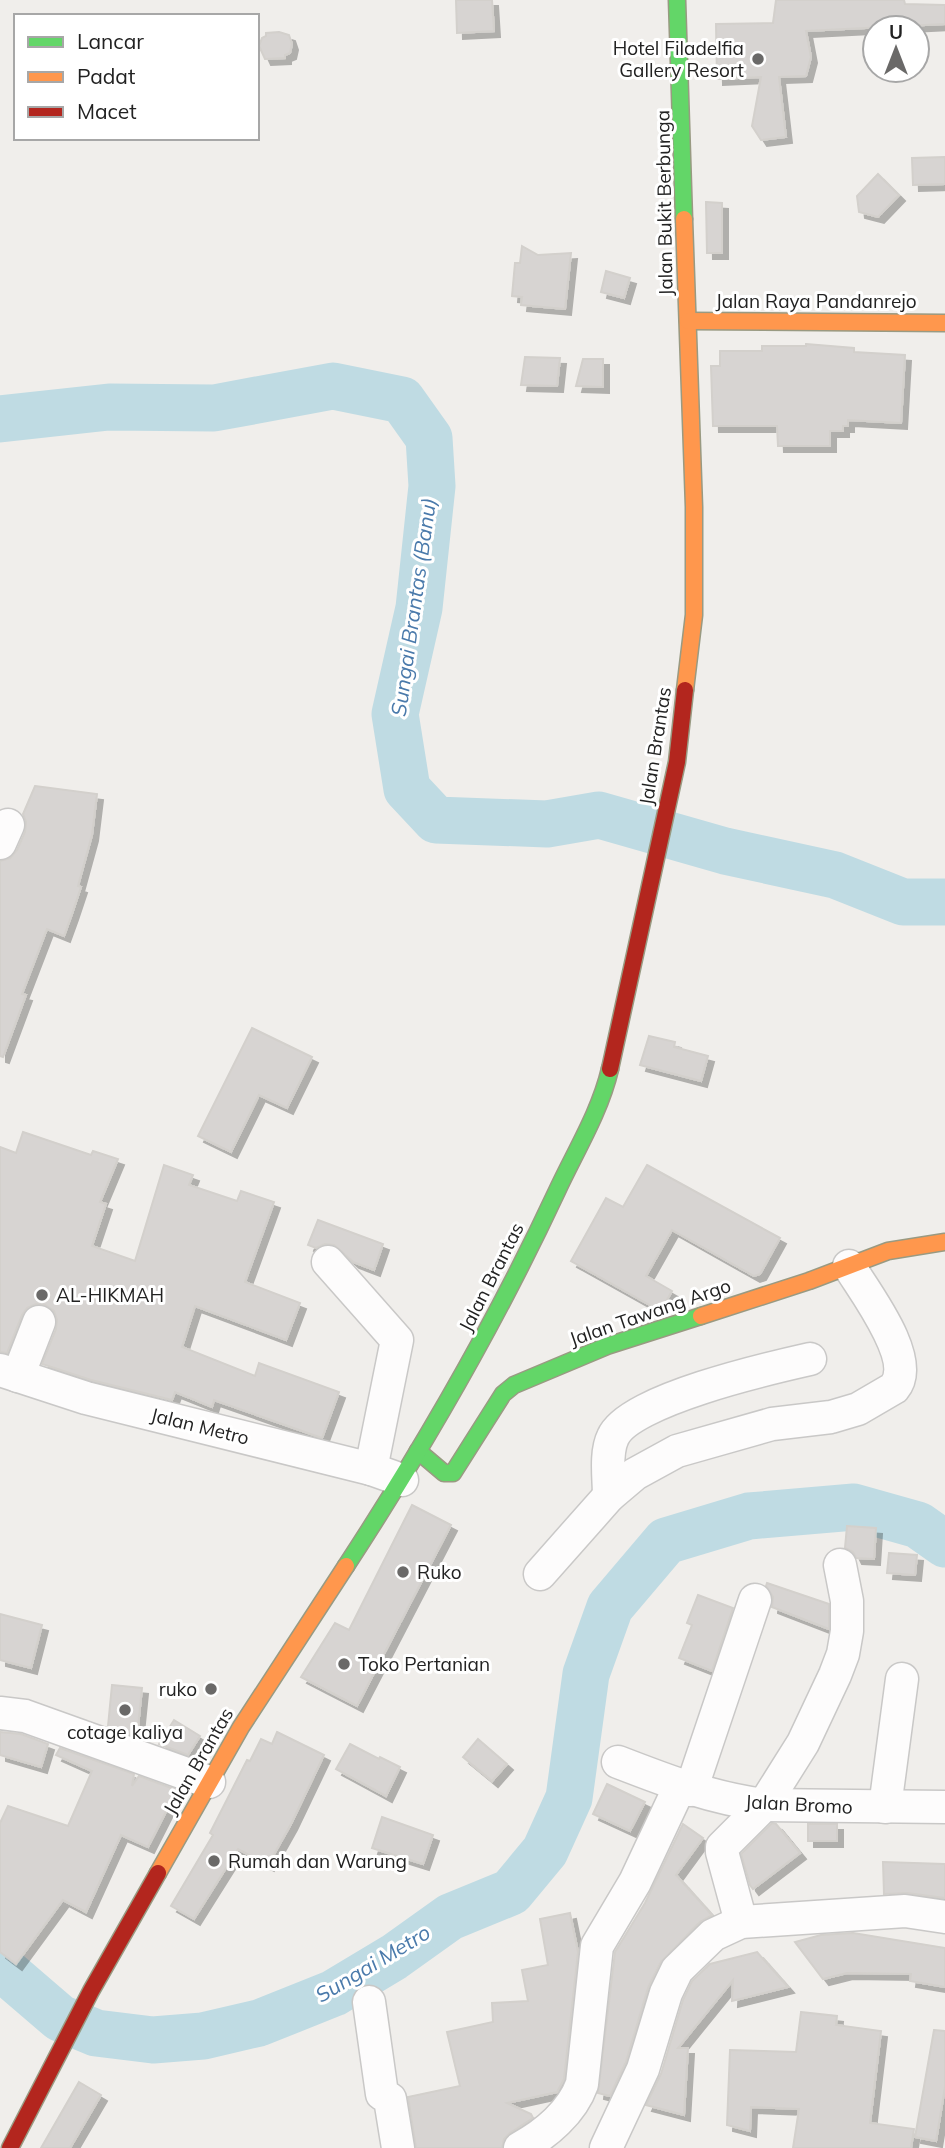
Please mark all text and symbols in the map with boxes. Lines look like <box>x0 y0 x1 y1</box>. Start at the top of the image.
legend <box>14 14 259 140</box>
north arrow <box>861 14 931 84</box>
text: U <box>889 20 903 44</box>
text: Lancar <box>77 28 144 54</box>
place label: Hotel Filadelfia Gallery Resort <box>613 36 744 82</box>
marker: Hotel Filadelfia Gallery Resort <box>750 51 766 67</box>
text: Padat <box>77 63 135 89</box>
text: Macet <box>77 98 137 124</box>
street label: Jalan Bukit Berbunga <box>650 110 678 296</box>
street label: Jalan Raya Pandanrejo <box>715 289 917 313</box>
water label: Sungai Brantas (Banu) <box>385 496 441 718</box>
street label: Jalan Brantas <box>634 685 676 807</box>
street label: Jalan Brantas <box>453 1218 529 1336</box>
street label: Jalan Tawang Argo <box>566 1273 734 1351</box>
place label: AL-HIKMAH <box>56 1283 164 1307</box>
marker: AL-HIKMAH <box>34 1287 50 1303</box>
street label: Jalan Metro <box>148 1402 252 1450</box>
place label: Ruko <box>417 1560 462 1584</box>
marker: Ruko <box>395 1564 411 1580</box>
place label: Toko Pertanian <box>358 1652 490 1676</box>
marker: Toko Pertanian <box>336 1656 352 1672</box>
place label: ruko <box>159 1677 197 1701</box>
marker: ruko <box>203 1681 219 1697</box>
marker: cotage kaliya <box>117 1702 133 1718</box>
street label: Jalan Brantas <box>158 1703 238 1819</box>
place label: cotage kaliya <box>67 1720 183 1744</box>
street label: Jalan Bromo <box>745 1789 853 1819</box>
place label: Rumah dan Warung <box>228 1849 407 1873</box>
marker: Rumah dan Warung <box>206 1853 222 1869</box>
water label: Sungai Metro <box>310 1919 435 2008</box>

